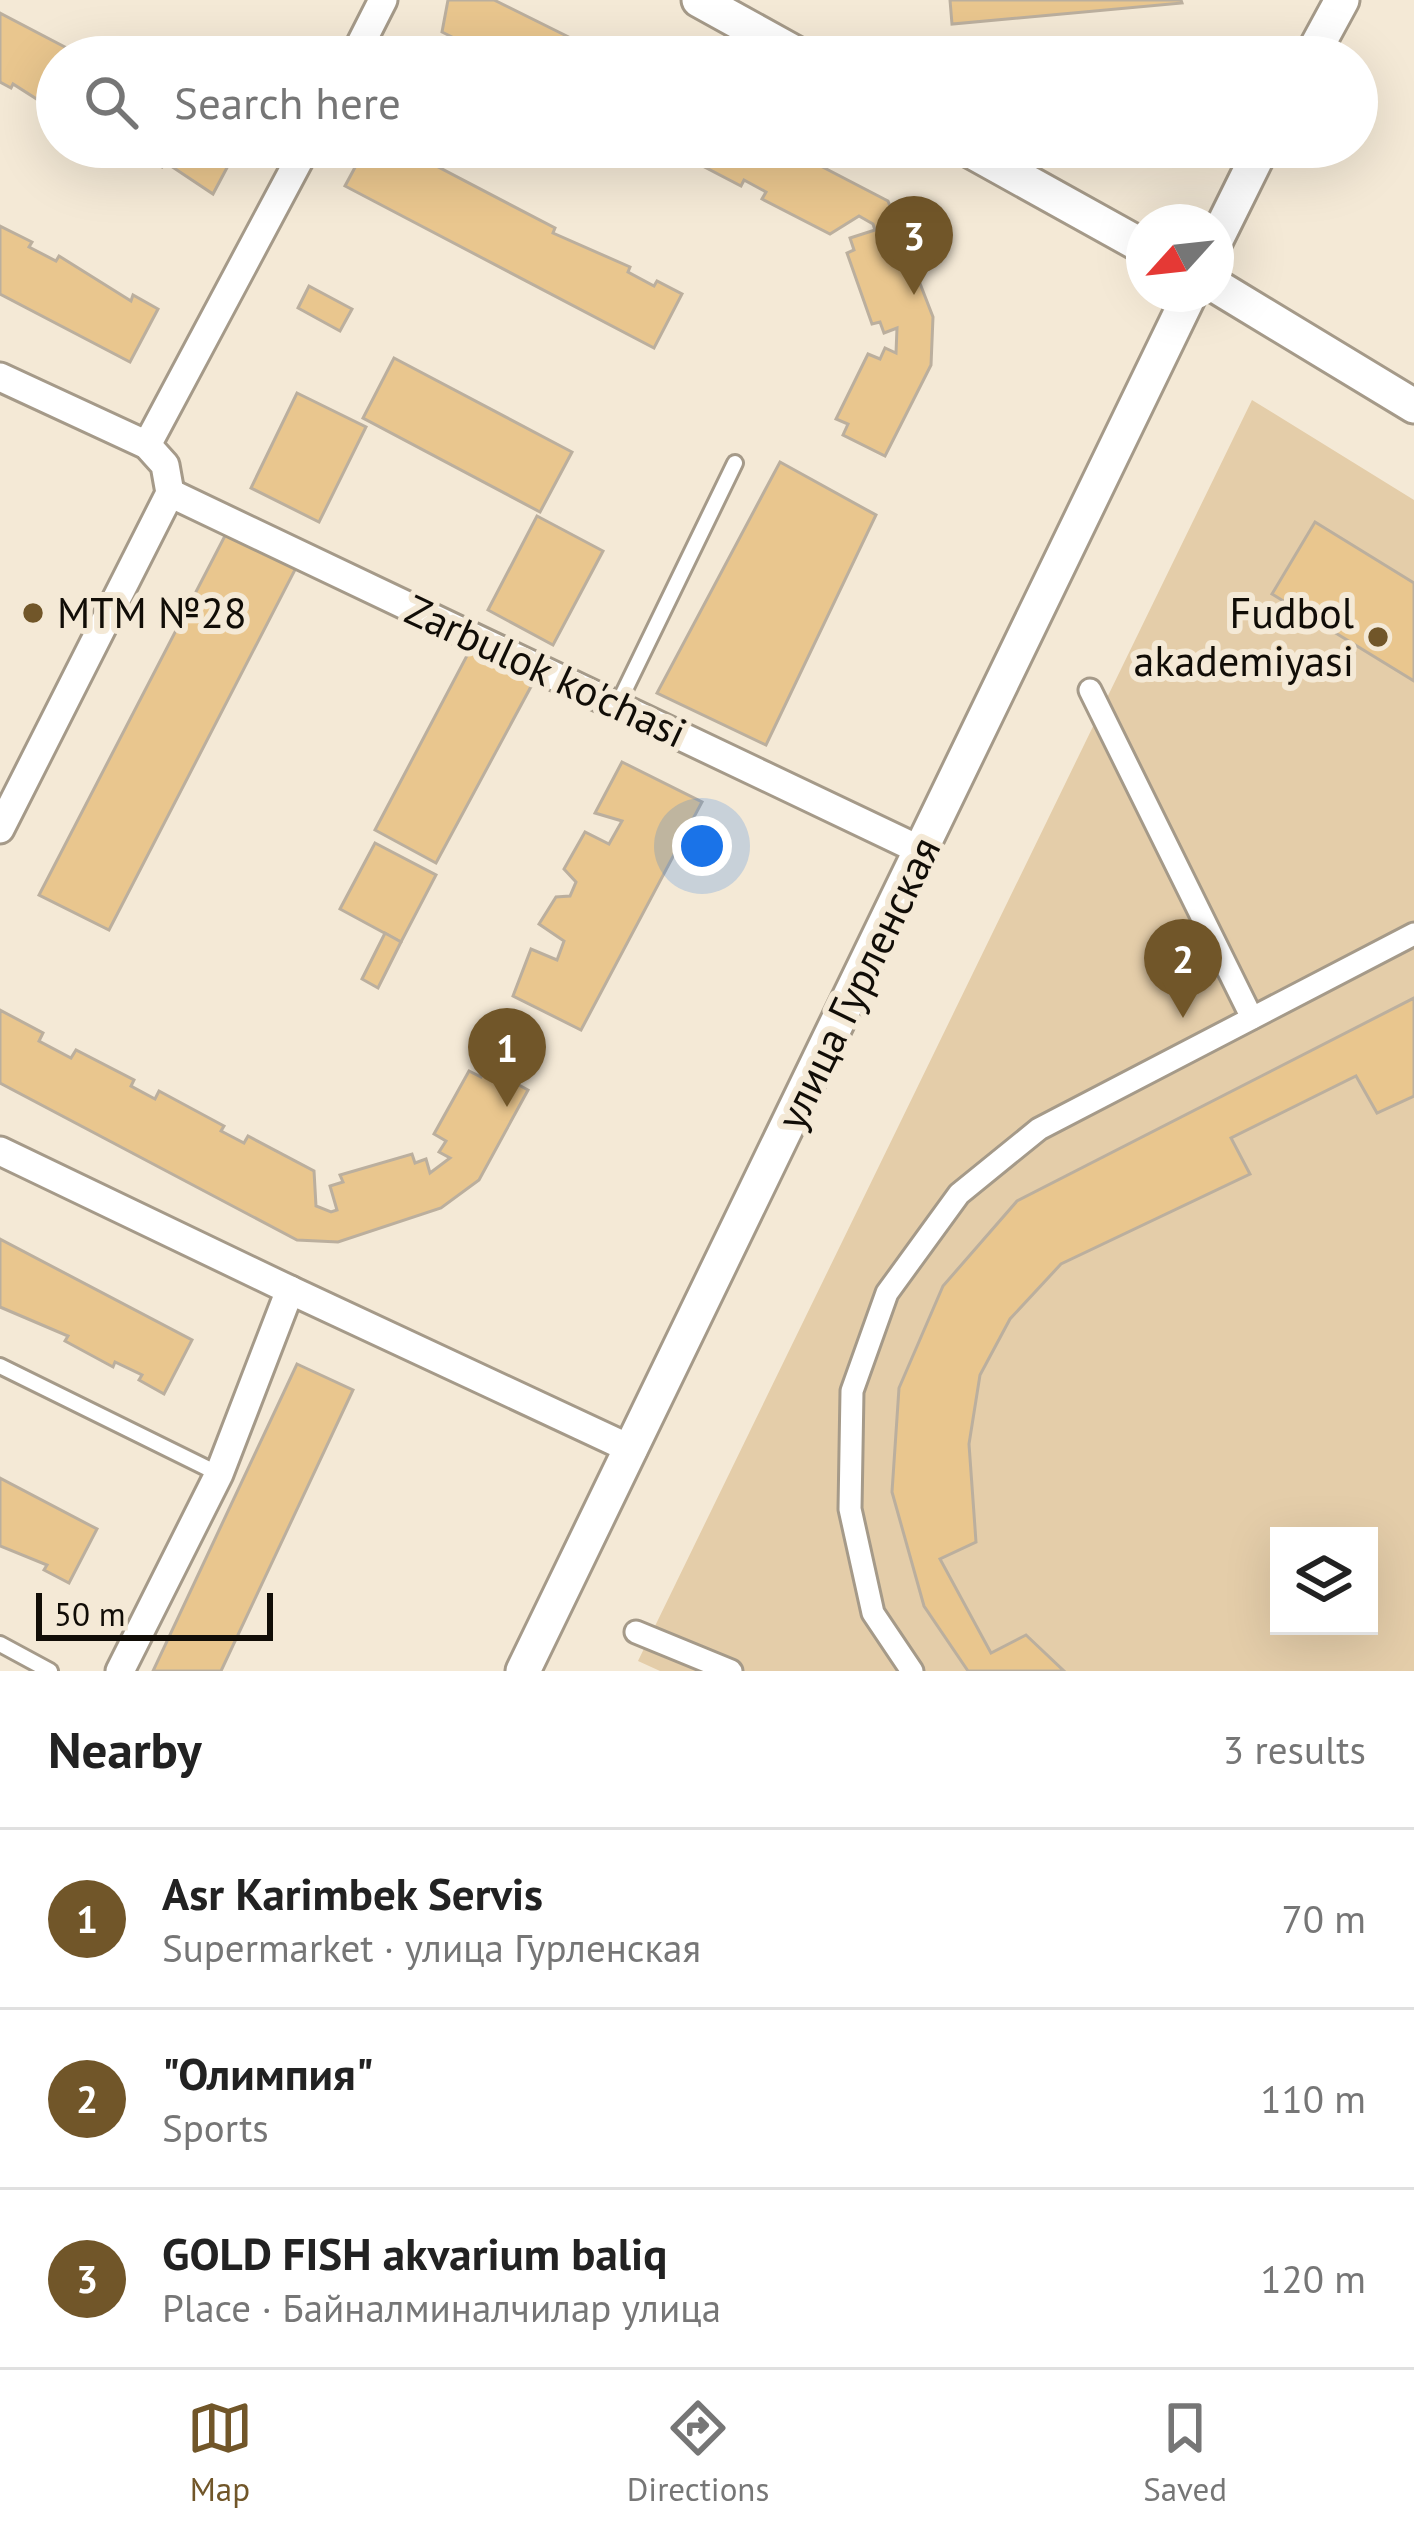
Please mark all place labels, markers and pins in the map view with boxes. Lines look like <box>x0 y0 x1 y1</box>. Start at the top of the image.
pin: 3 <box>875 196 953 295</box>
place label: MTM №28 <box>57 585 247 640</box>
place label: Fudbol akademiyasi <box>1134 585 1354 688</box>
marker: MTM №28 <box>20 600 46 626</box>
marker: Fudbol akademiyasi <box>1365 624 1391 650</box>
pin: 2 <box>1144 919 1222 1018</box>
pin: 1 <box>468 1008 546 1107</box>

